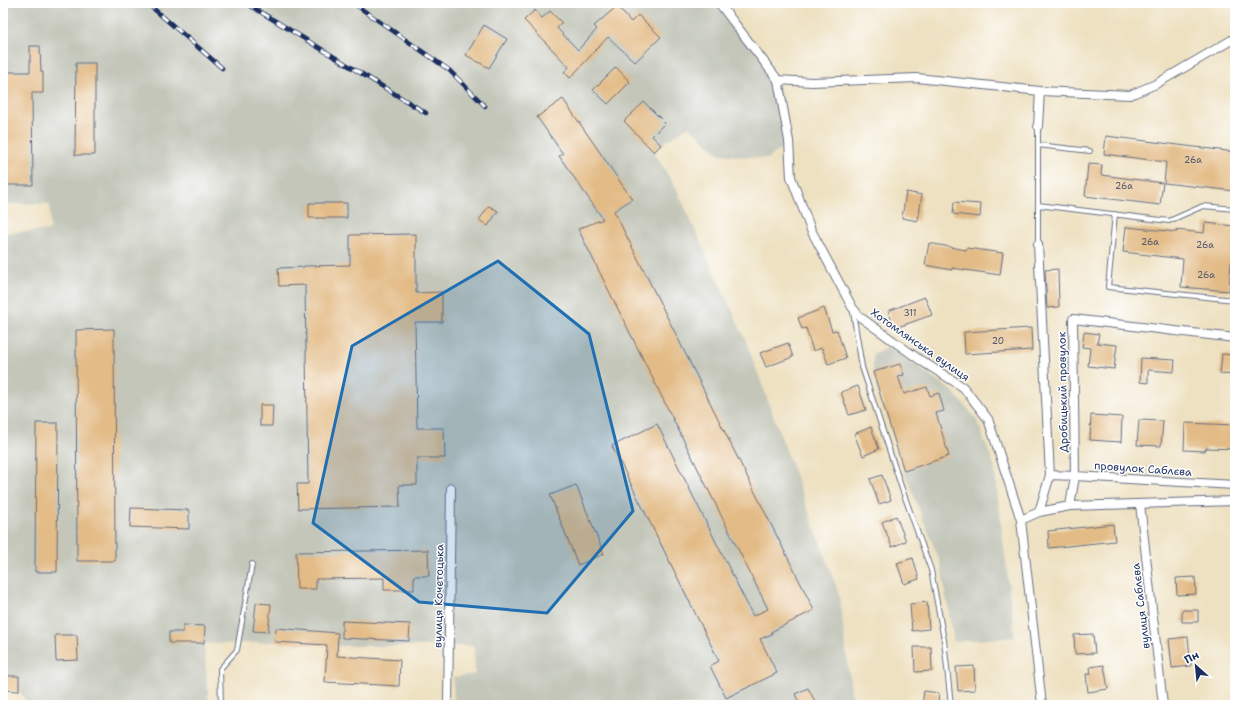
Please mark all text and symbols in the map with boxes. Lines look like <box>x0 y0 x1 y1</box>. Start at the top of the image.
house number: 26а <box>1184 154 1202 166</box>
house number: 26а <box>1115 180 1133 192</box>
house number: 26а <box>1141 236 1159 248</box>
house number: 26а <box>1196 239 1214 251</box>
house number: 26а <box>1197 269 1215 281</box>
street label: Хотомлянська вулиця <box>868 305 972 385</box>
house number: 311 <box>903 307 917 319</box>
street label: Дробицький провулок <box>1054 331 1072 453</box>
house number: 20 <box>992 335 1004 347</box>
street label: провулок Саблєва <box>1094 458 1193 480</box>
street label: вулиця Кочетоцька <box>431 544 447 648</box>
street label: вулиця Саблєва <box>1128 562 1154 650</box>
north arrow <box>1176 646 1216 686</box>
text: Пн <box>1182 648 1202 668</box>

